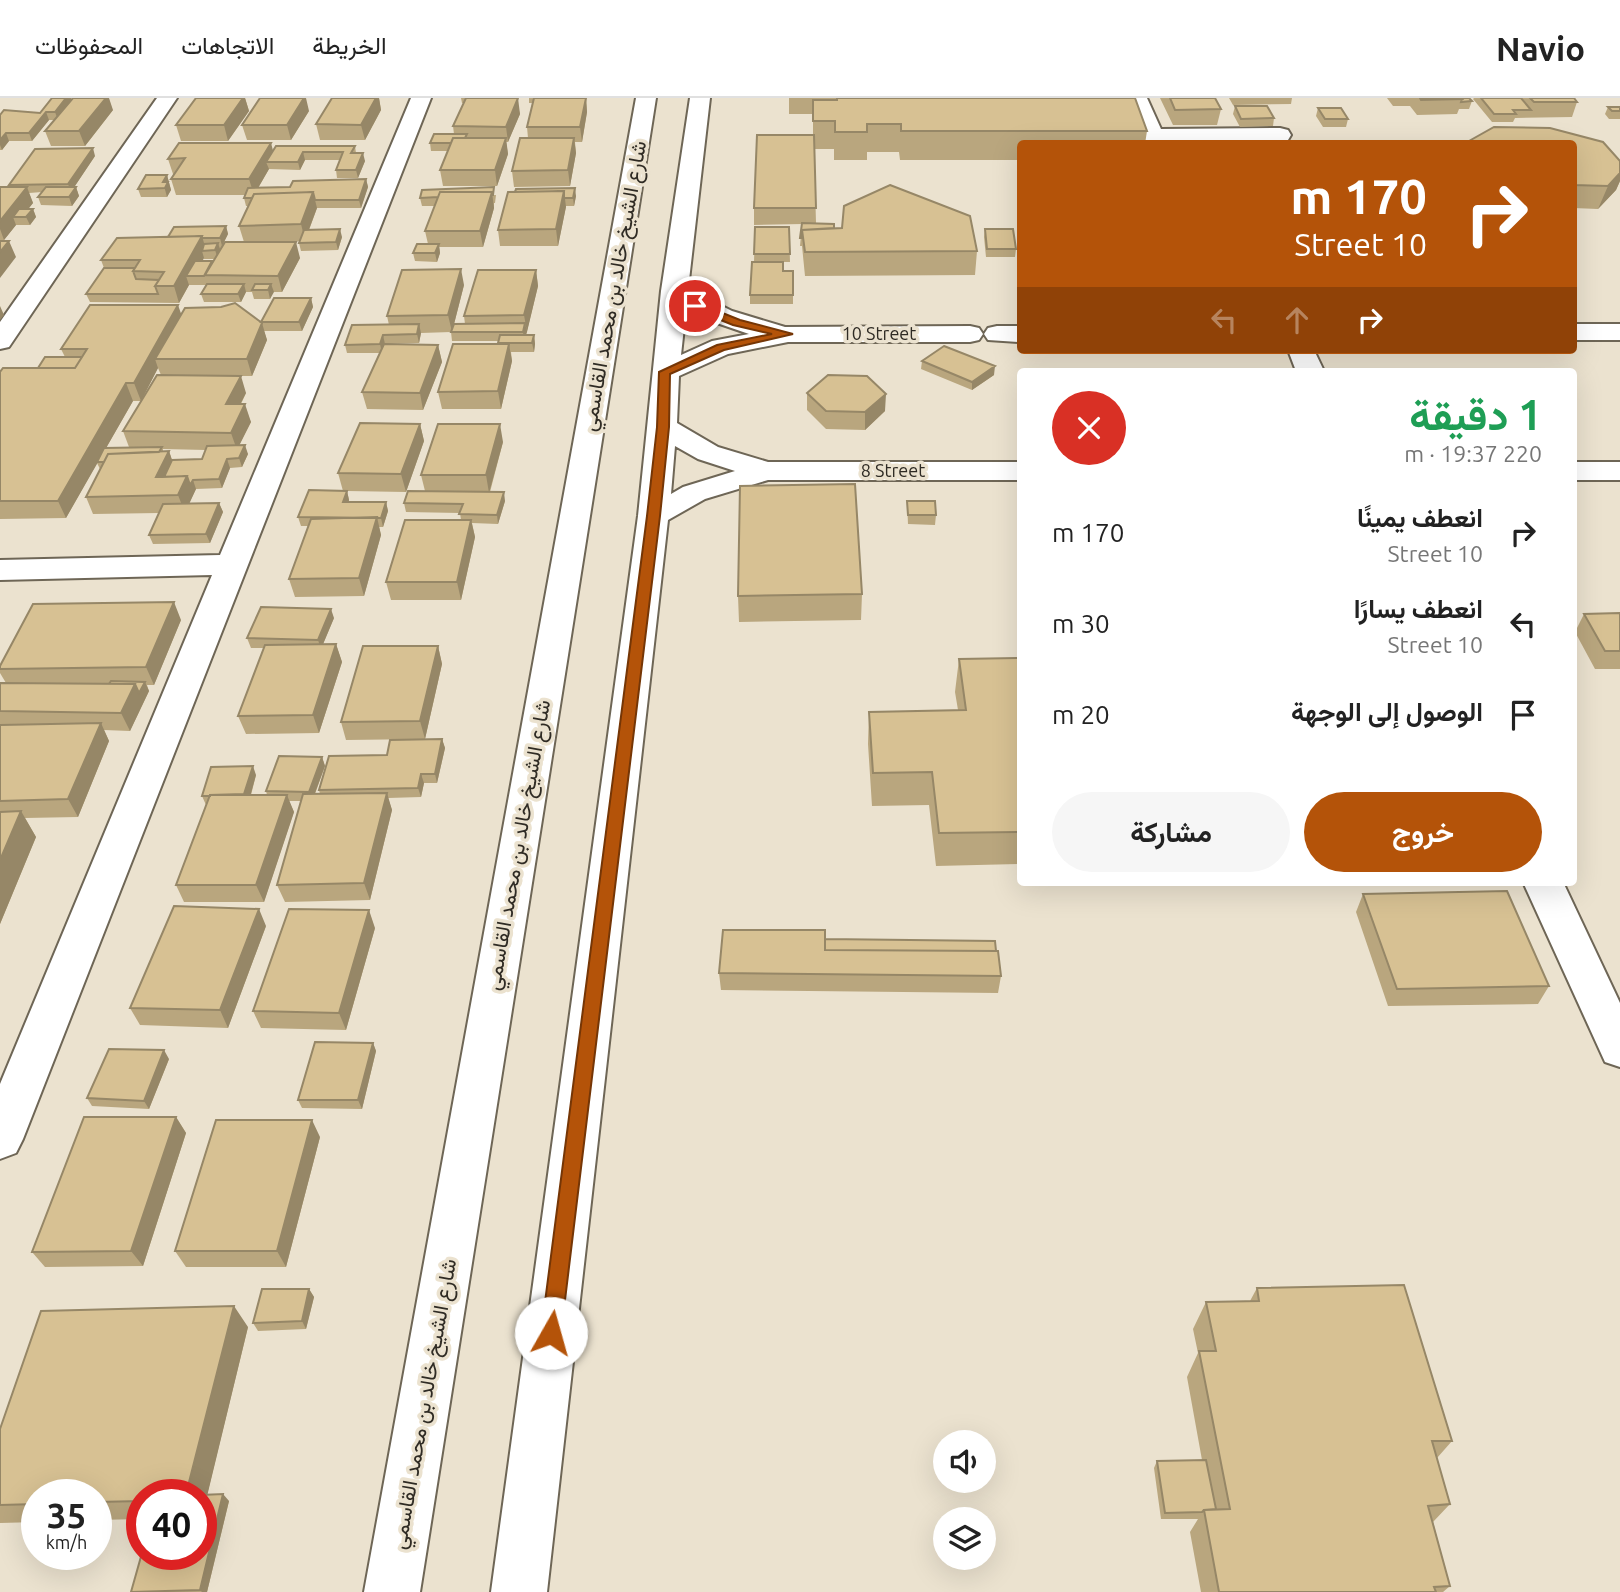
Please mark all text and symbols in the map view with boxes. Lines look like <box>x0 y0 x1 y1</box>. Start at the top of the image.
text: Navio <box>1496 30 1585 67</box>
text: المحفوظات <box>35 32 143 59</box>
text: الاتجاهات <box>181 32 274 59</box>
text: الخريطة <box>312 32 387 59</box>
street label: شارع الشيخ خالد بن محمد القاسمي <box>576 139 656 434</box>
text: 170 m <box>1290 168 1427 223</box>
icon: right <box>1451 168 1542 259</box>
text: 10 Street <box>1294 226 1427 262</box>
pin <box>665 276 725 336</box>
icon: arrive <box>676 287 714 325</box>
icon: left <box>1205 301 1243 339</box>
icon: ahead <box>1278 301 1316 339</box>
icon: right <box>1351 301 1389 339</box>
street label: 10 Street <box>842 323 916 343</box>
button: close <box>1052 391 1126 465</box>
text: 1 دقيقة <box>1409 391 1542 438</box>
text: 220 m · 19:37 <box>1404 441 1542 466</box>
street label: 8 Street <box>861 460 925 480</box>
text: انعطف يمينًا <box>1357 503 1483 532</box>
icon: right <box>1504 514 1542 552</box>
text: 170 m <box>1052 518 1124 547</box>
text: 10 Street <box>1388 541 1483 566</box>
text: انعطف يسارًا <box>1354 594 1483 623</box>
icon: left <box>1504 605 1542 643</box>
text: 30 m <box>1052 609 1110 638</box>
text: 10 Street <box>1388 632 1483 657</box>
icon: arrive <box>1504 696 1542 734</box>
text: الوصول إلى الوجهة <box>1291 697 1483 726</box>
street label: شارع الشيخ خالد بن محمد القاسمي <box>480 698 560 993</box>
text: 20 m <box>1052 700 1110 729</box>
button: مشاركة <box>1052 792 1290 872</box>
button: خروج <box>1304 792 1542 872</box>
street label: شارع الشيخ خالد بن محمد القاسمي <box>386 1257 466 1552</box>
position arrow <box>514 1296 588 1370</box>
map controls <box>933 1430 996 1570</box>
button: sound <box>933 1430 996 1493</box>
speed limit sign: 40 <box>126 1479 217 1570</box>
text: 35 <box>47 1495 86 1535</box>
button: layers <box>933 1507 996 1570</box>
text: km/h <box>46 1532 87 1552</box>

